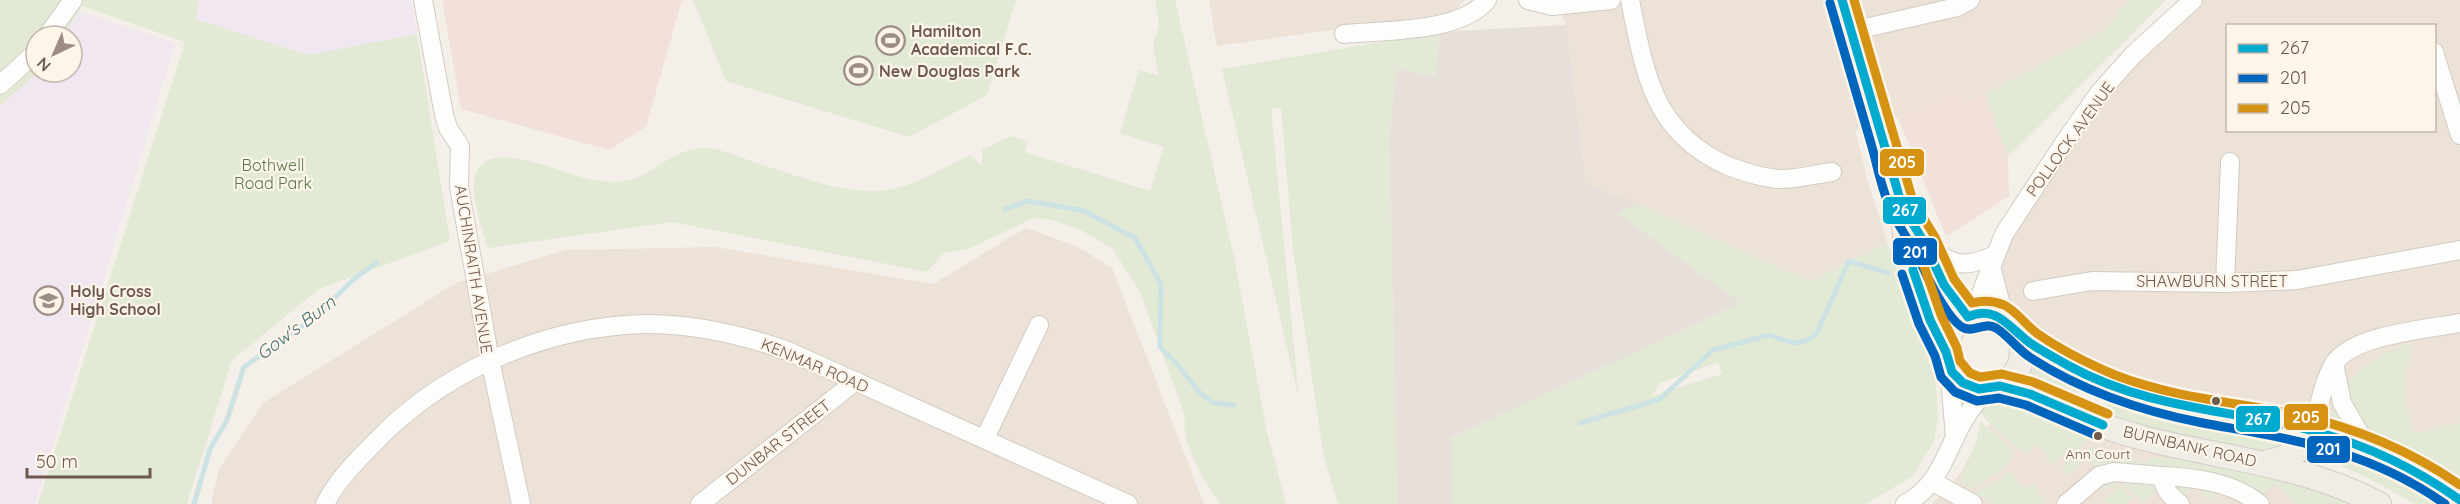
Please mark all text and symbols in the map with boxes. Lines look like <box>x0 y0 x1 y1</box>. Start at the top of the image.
place label: Hamilton Academical F.C. <box>911 21 1032 59</box>
north arrow <box>24 24 84 84</box>
sports icon: Hamilton Academical F.C. <box>874 24 906 56</box>
legend <box>2226 24 2436 132</box>
text: 267 <box>2280 36 2309 59</box>
text: N <box>32 54 55 76</box>
sports icon: New Douglas Park <box>842 55 874 87</box>
place label: New Douglas Park <box>879 61 1020 81</box>
text: 201 <box>2280 66 2307 89</box>
street label: POLLOCK AVENUE <box>2022 78 2118 200</box>
text: 205 <box>2280 96 2311 119</box>
line badge: 205 <box>1879 148 1925 177</box>
text: 205 <box>1888 152 1916 172</box>
park label: Bothwell Road Park <box>234 155 312 193</box>
street label: AUCHINRAITH AVENUE <box>451 183 497 355</box>
line badge: 267 <box>1882 196 1927 225</box>
text: 267 <box>1892 200 1919 220</box>
line badge: 201 <box>1892 237 1938 266</box>
text: 201 <box>1902 242 1928 262</box>
street label: SHAWBURN STREET <box>2136 271 2288 291</box>
place label: Holy Cross High School <box>70 281 161 319</box>
school or university icon: Holy Cross High School <box>33 284 65 316</box>
water label: Gow's Burn <box>252 290 340 365</box>
street label: KENMAR ROAD <box>758 333 872 397</box>
street label: DUNBAR STREET <box>722 395 835 489</box>
unlabelled marker <box>2210 395 2222 407</box>
line badge: 205 <box>2283 403 2329 431</box>
line badge: 267 <box>2235 405 2281 433</box>
text: 205 <box>2292 407 2320 427</box>
text: 267 <box>2245 409 2272 429</box>
street label: BURNBANK ROAD <box>2121 421 2259 471</box>
marker: Ann Court <box>2092 430 2104 442</box>
line badge: 201 <box>2306 435 2351 464</box>
text: 201 <box>2315 439 2341 459</box>
scale bar <box>27 441 150 479</box>
place label: Ann Court <box>2066 445 2131 463</box>
text: 50 m <box>36 450 78 473</box>

